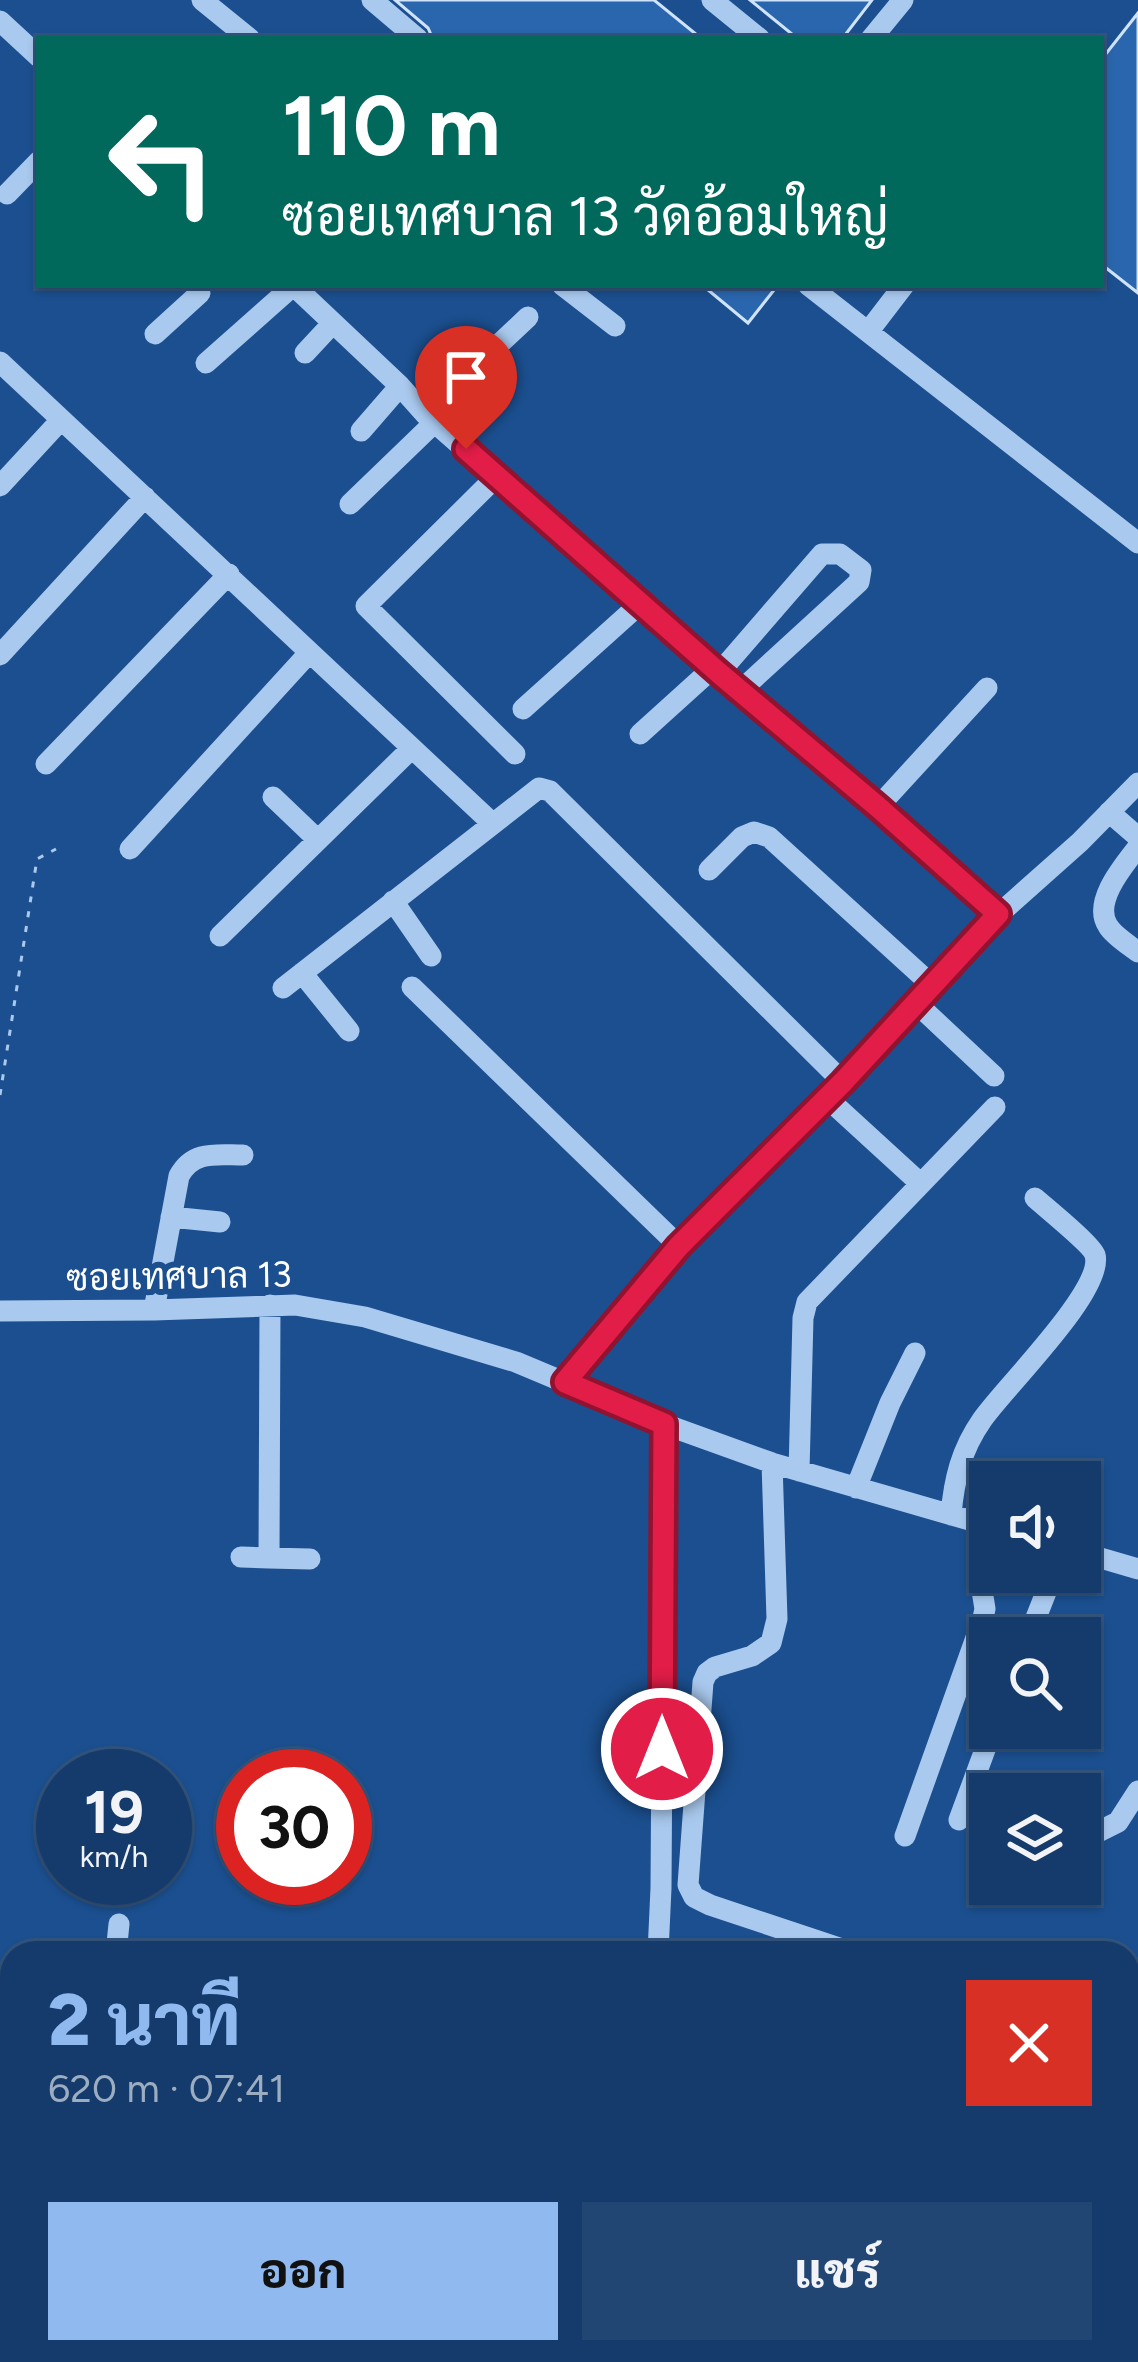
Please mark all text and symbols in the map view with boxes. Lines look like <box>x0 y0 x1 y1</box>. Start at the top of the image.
text: 110 m <box>282 75 501 176</box>
icon: left <box>84 84 240 240</box>
text: ซอยเทศบาล 13 วัดอ้อมใหญ่ <box>282 184 889 249</box>
pin <box>415 326 517 449</box>
icon: arrive <box>433 344 499 410</box>
street label: ซอยเทศบาล 13 <box>66 1253 292 1299</box>
map controls <box>969 1461 1101 1905</box>
button: sound <box>969 1461 1101 1593</box>
button: search <box>969 1617 1101 1749</box>
position arrow <box>599 1686 725 1812</box>
speed limit sign: 30 <box>216 1749 372 1905</box>
button: layers <box>969 1773 1101 1905</box>
text: 19 <box>84 1776 144 1848</box>
text: km/h <box>80 1838 148 1875</box>
text: 2 นาที <box>48 1977 241 2063</box>
button: close <box>966 1980 1092 2106</box>
text: 620 m · 07:41 <box>48 2065 285 2112</box>
button: ออก <box>48 2202 558 2340</box>
button: แชร์ <box>582 2202 1092 2340</box>

